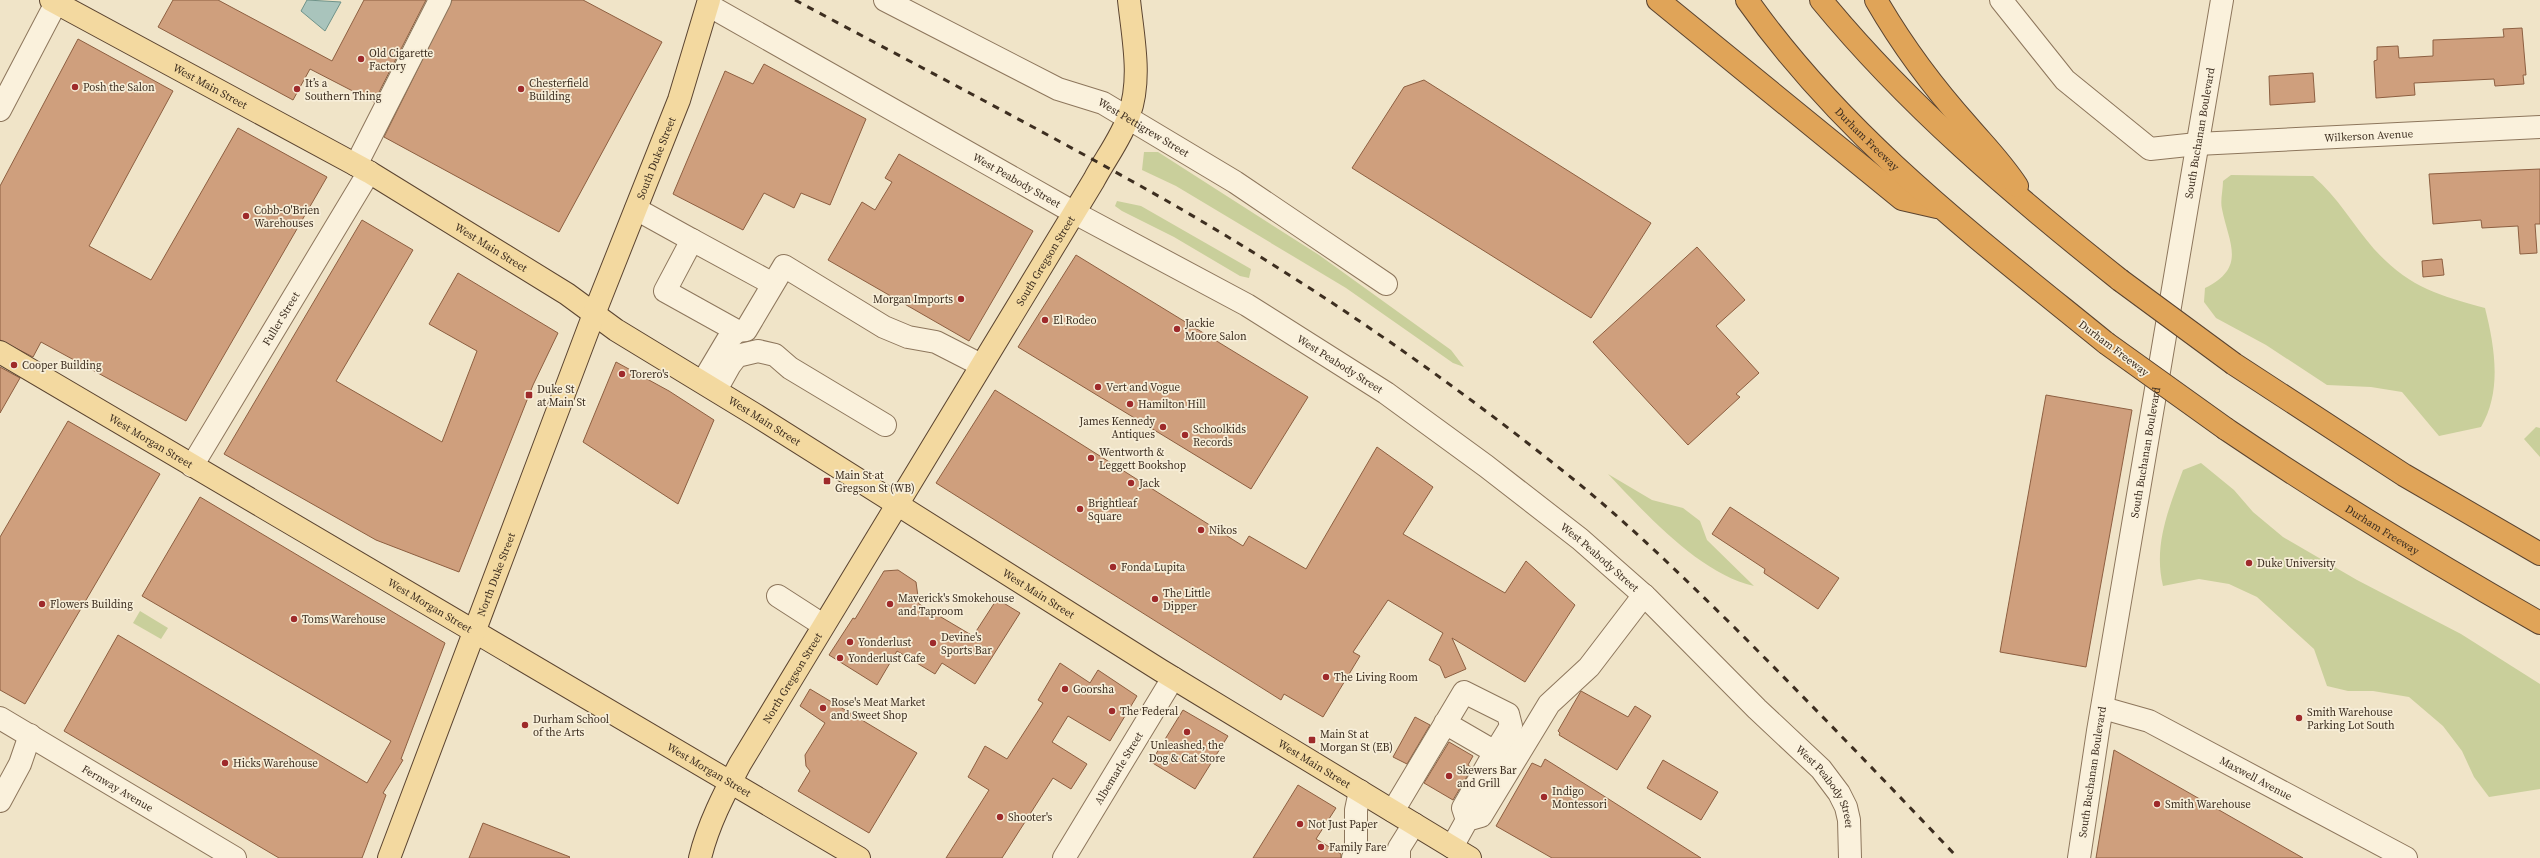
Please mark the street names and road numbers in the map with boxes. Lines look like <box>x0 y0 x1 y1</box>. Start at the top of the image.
street label: West Main Street <box>170 60 250 113</box>
street label: South Buchanan Boulevard <box>2181 66 2219 200</box>
street label: West Pettigrew Street <box>1095 95 1192 161</box>
street label: Durham Freeway <box>1831 104 1903 175</box>
street label: South Duke Street <box>633 115 680 202</box>
street label: Wilkerson Avenue <box>2324 126 2414 146</box>
street label: West Peabody Street <box>970 150 1064 212</box>
street label: South Gregson Street <box>1012 213 1079 309</box>
street label: West Main Street <box>452 220 530 276</box>
street label: Fuller Street <box>259 289 303 349</box>
street label: Durham Freeway <box>2075 317 2152 380</box>
street label: West Peabody Street <box>1294 331 1386 397</box>
street label: South Buchanan Boulevard <box>2127 385 2164 519</box>
street label: West Main Street <box>725 393 804 450</box>
street label: West Morgan Street <box>106 411 196 472</box>
street label: Durham Freeway <box>2342 501 2422 559</box>
street label: West Peabody Street <box>1557 520 1642 596</box>
street label: North Duke Street <box>474 530 519 619</box>
street label: West Main Street <box>999 566 1078 623</box>
street label: West Morgan Street <box>385 575 475 637</box>
street label: North Gregson Street <box>759 630 826 726</box>
street label: South Buchanan Boulevard <box>2075 705 2110 839</box>
street label: Albemarle Street <box>1091 729 1147 808</box>
street label: West Main Street <box>1275 736 1354 792</box>
street label: West Morgan Street <box>664 739 754 801</box>
street label: West Peabody Street <box>1792 742 1856 829</box>
street label: Maxwell Avenue <box>2217 753 2295 804</box>
street label: Fernway Avenue <box>79 761 156 816</box>

